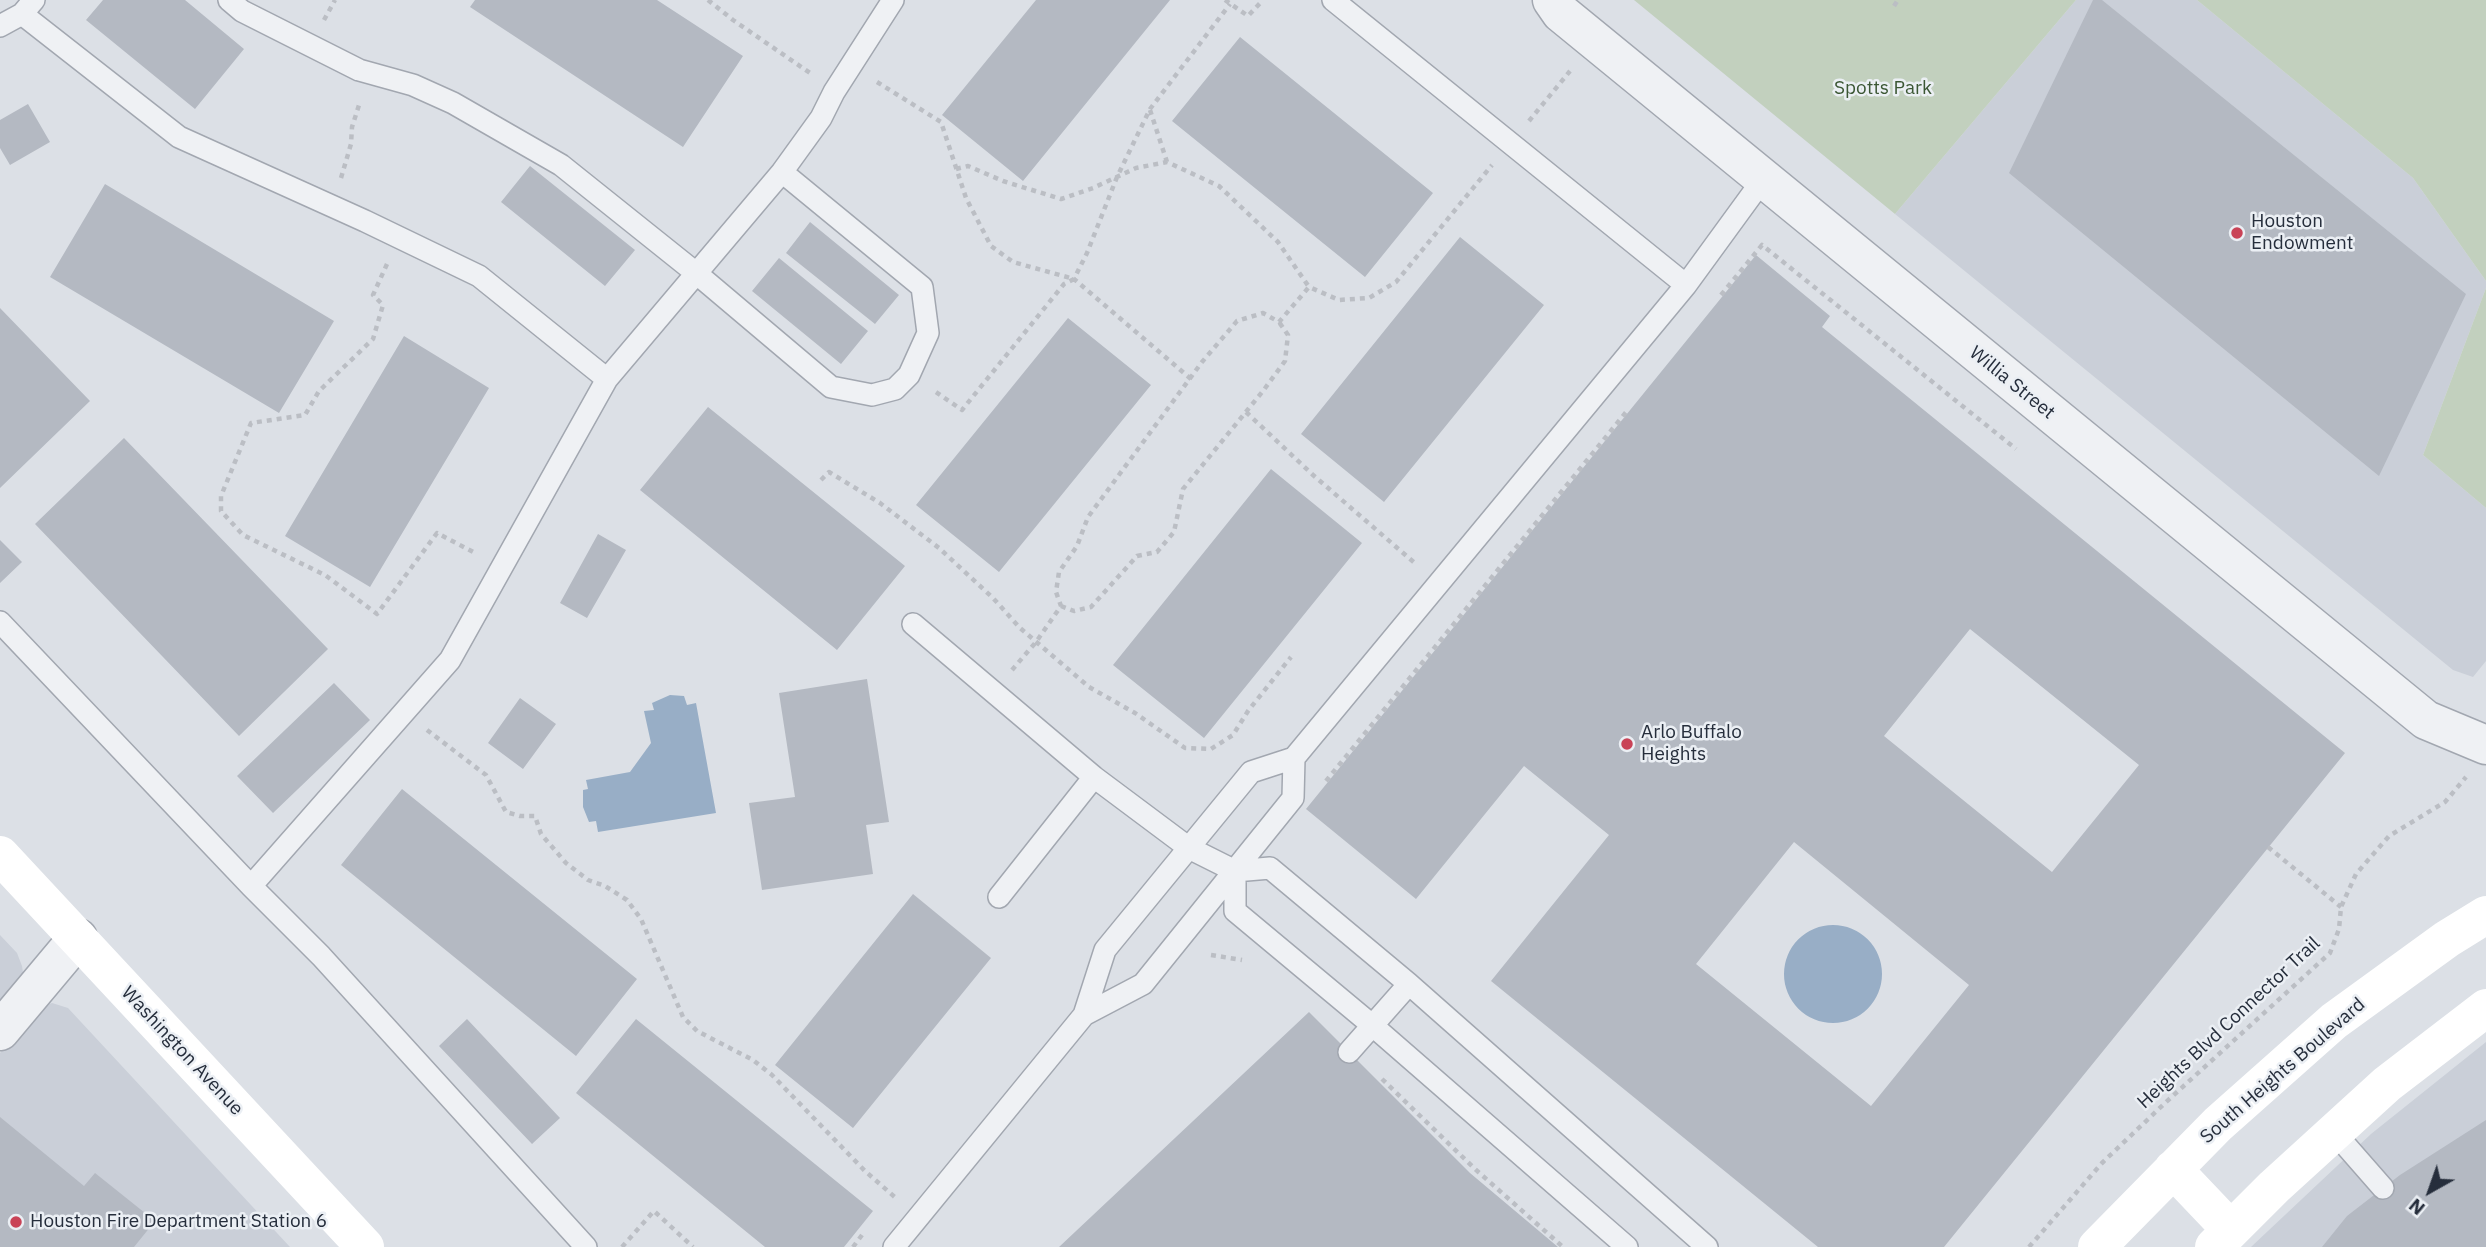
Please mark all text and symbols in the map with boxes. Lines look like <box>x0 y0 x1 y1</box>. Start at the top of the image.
park label: Spotts Park <box>1834 78 1932 100</box>
place label: Houston Endowment <box>2251 211 2354 255</box>
marker: Houston Endowment <box>2229 225 2245 241</box>
street label: Willia Street <box>1965 342 2059 424</box>
place label: Arlo Buffalo Heights <box>1641 722 1742 766</box>
marker: Arlo Buffalo Heights <box>1619 736 1635 752</box>
street label: Heights Blvd Connector Trail <box>2133 932 2325 1114</box>
street label: Washington Avenue <box>116 982 248 1120</box>
street label: South Heights Boulevard <box>2196 993 2370 1149</box>
north arrow <box>2395 1156 2465 1226</box>
text: N <box>2404 1193 2429 1221</box>
place label: Houston Fire Department Station 6 <box>30 1211 327 1233</box>
marker: Houston Fire Department Station 6 <box>8 1214 24 1230</box>

